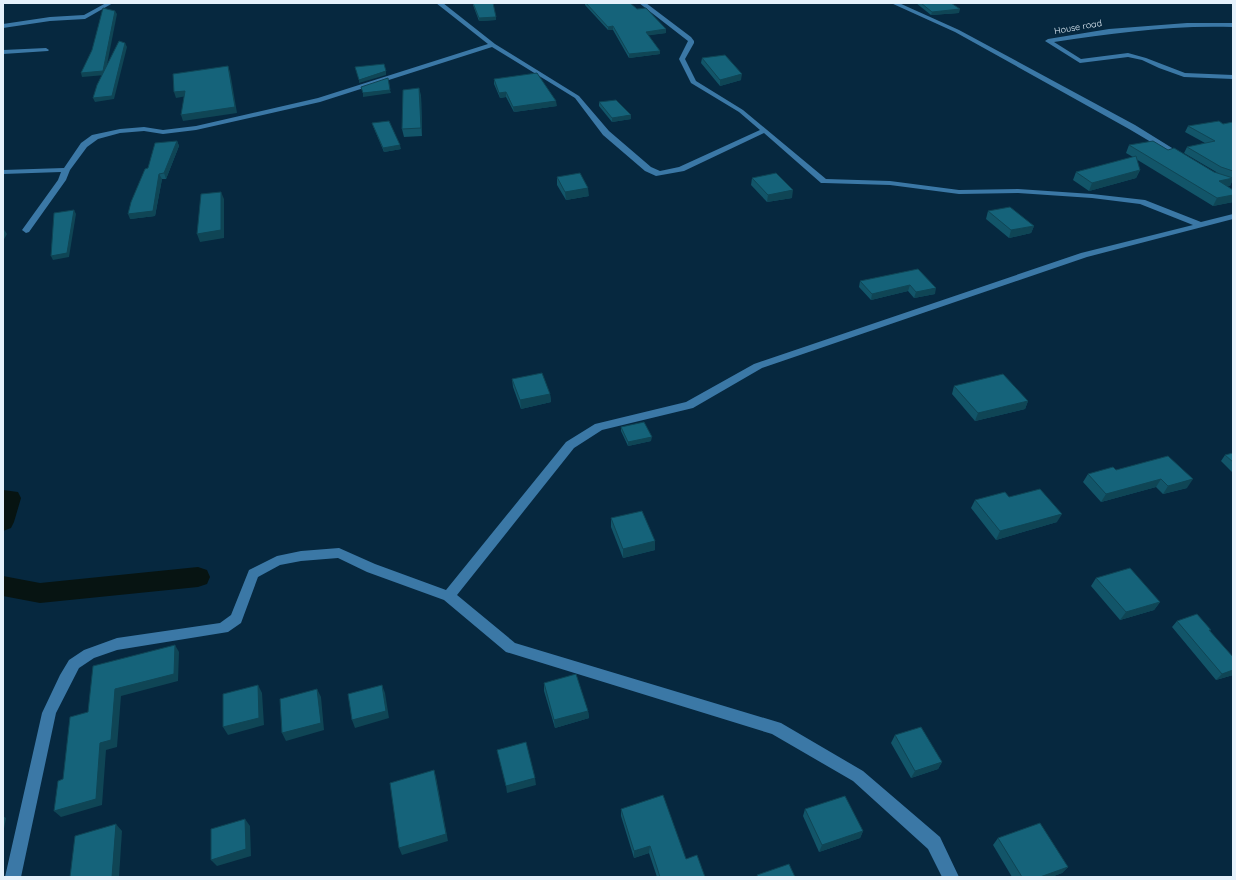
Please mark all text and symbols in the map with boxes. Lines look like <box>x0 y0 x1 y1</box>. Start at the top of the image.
street label: House road <box>1053 17 1103 36</box>

